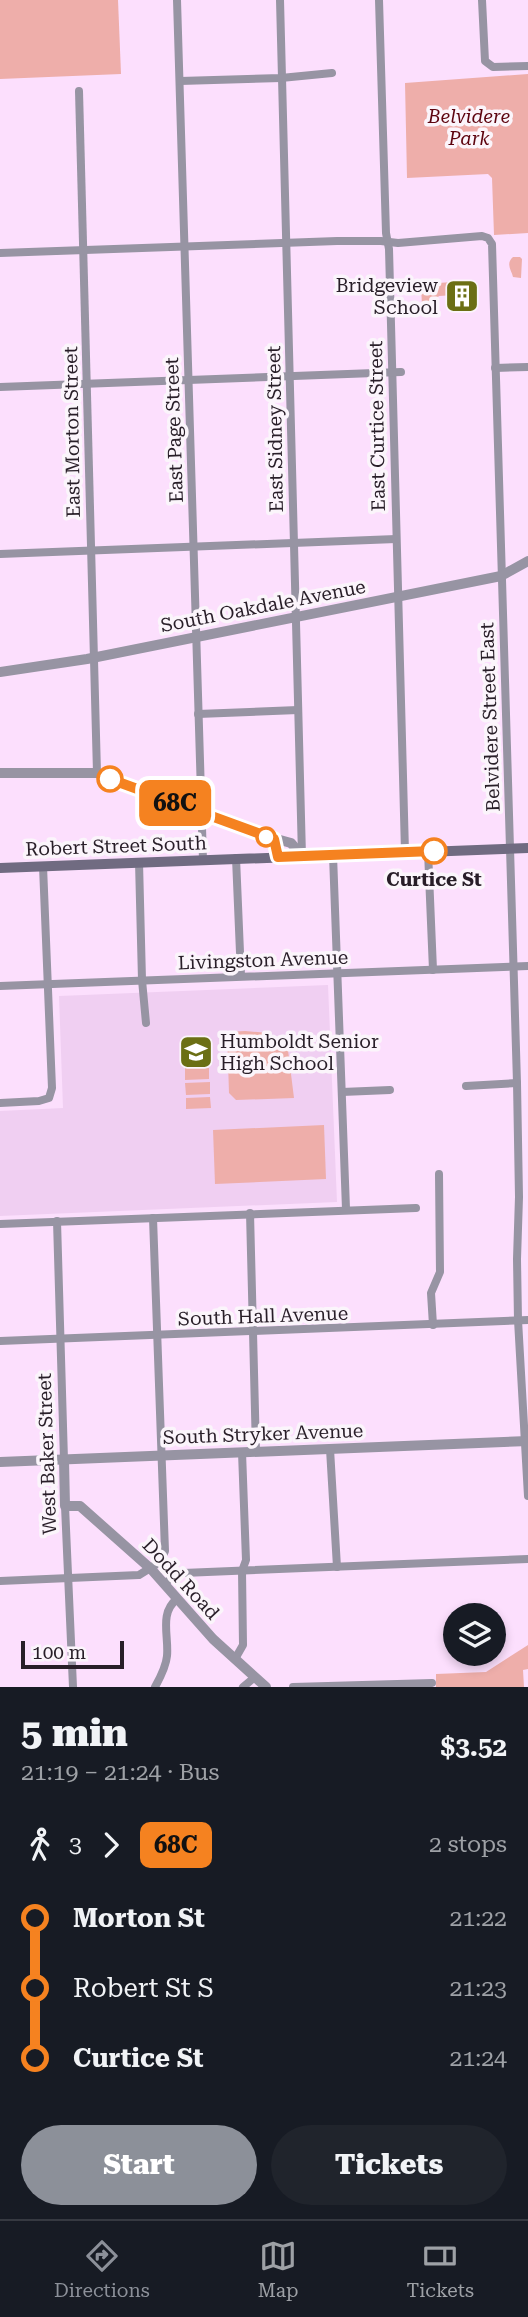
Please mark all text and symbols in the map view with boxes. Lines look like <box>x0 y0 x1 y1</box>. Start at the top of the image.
park label: Belvidere Park <box>427 105 511 150</box>
place label: Bridgeview School <box>336 274 438 319</box>
building icon: Bridgeview School <box>443 277 481 315</box>
street label: East Curtice Street <box>364 340 390 512</box>
street label: East Morton Street <box>59 346 85 518</box>
street label: East Sidney Street <box>262 346 288 512</box>
street label: East Page Street <box>160 357 188 503</box>
street label: South Oakdale Avenue <box>159 575 367 637</box>
street label: Belvidere Street East <box>475 622 505 812</box>
unlabelled marker <box>97 766 123 792</box>
line badge: 68C <box>135 780 215 826</box>
text: 68C <box>153 789 197 817</box>
unlabelled marker <box>256 827 276 847</box>
street label: Robert Street South <box>25 831 207 861</box>
marker: Curtice St <box>421 838 447 864</box>
place label: Curtice St <box>386 868 482 891</box>
street label: Livingston Avenue <box>177 946 349 974</box>
place label: Humboldt Senior High School <box>220 1030 379 1075</box>
school or university icon: Humboldt Senior High School <box>177 1033 215 1071</box>
street label: South Hall Avenue <box>177 1302 349 1330</box>
street label: West Baker Street <box>33 1373 61 1535</box>
street label: South Stryker Avenue <box>162 1419 364 1449</box>
street label: Dodd Road <box>138 1534 224 1624</box>
map controls <box>443 1603 506 1666</box>
button: layers <box>443 1603 506 1666</box>
scale bar <box>21 1638 124 1670</box>
text: 100 m <box>32 1641 86 1664</box>
text: 5 min <box>21 1711 128 1755</box>
text: $3.52 <box>441 1732 507 1762</box>
text: 21:19 – 21:24 · Bus <box>21 1759 219 1786</box>
icon: walk <box>21 1826 59 1864</box>
icon: forward <box>92 1826 130 1864</box>
text: 3 <box>69 1831 82 1858</box>
text: 68C <box>154 1831 198 1859</box>
text: 2 stops <box>429 1831 507 1858</box>
text: Morton St <box>73 1903 205 1933</box>
text: 21:22 <box>450 1905 507 1932</box>
text: Robert St S <box>73 1973 214 2003</box>
text: 21:23 <box>450 1975 507 2002</box>
text: Curtice St <box>73 2043 204 2073</box>
text: 21:24 <box>450 2045 507 2072</box>
button: Start <box>21 2125 257 2205</box>
button: Tickets <box>271 2125 507 2205</box>
tab: Directions <box>54 2237 150 2302</box>
tab: Map <box>258 2237 298 2302</box>
tab: Tickets <box>407 2237 474 2302</box>

